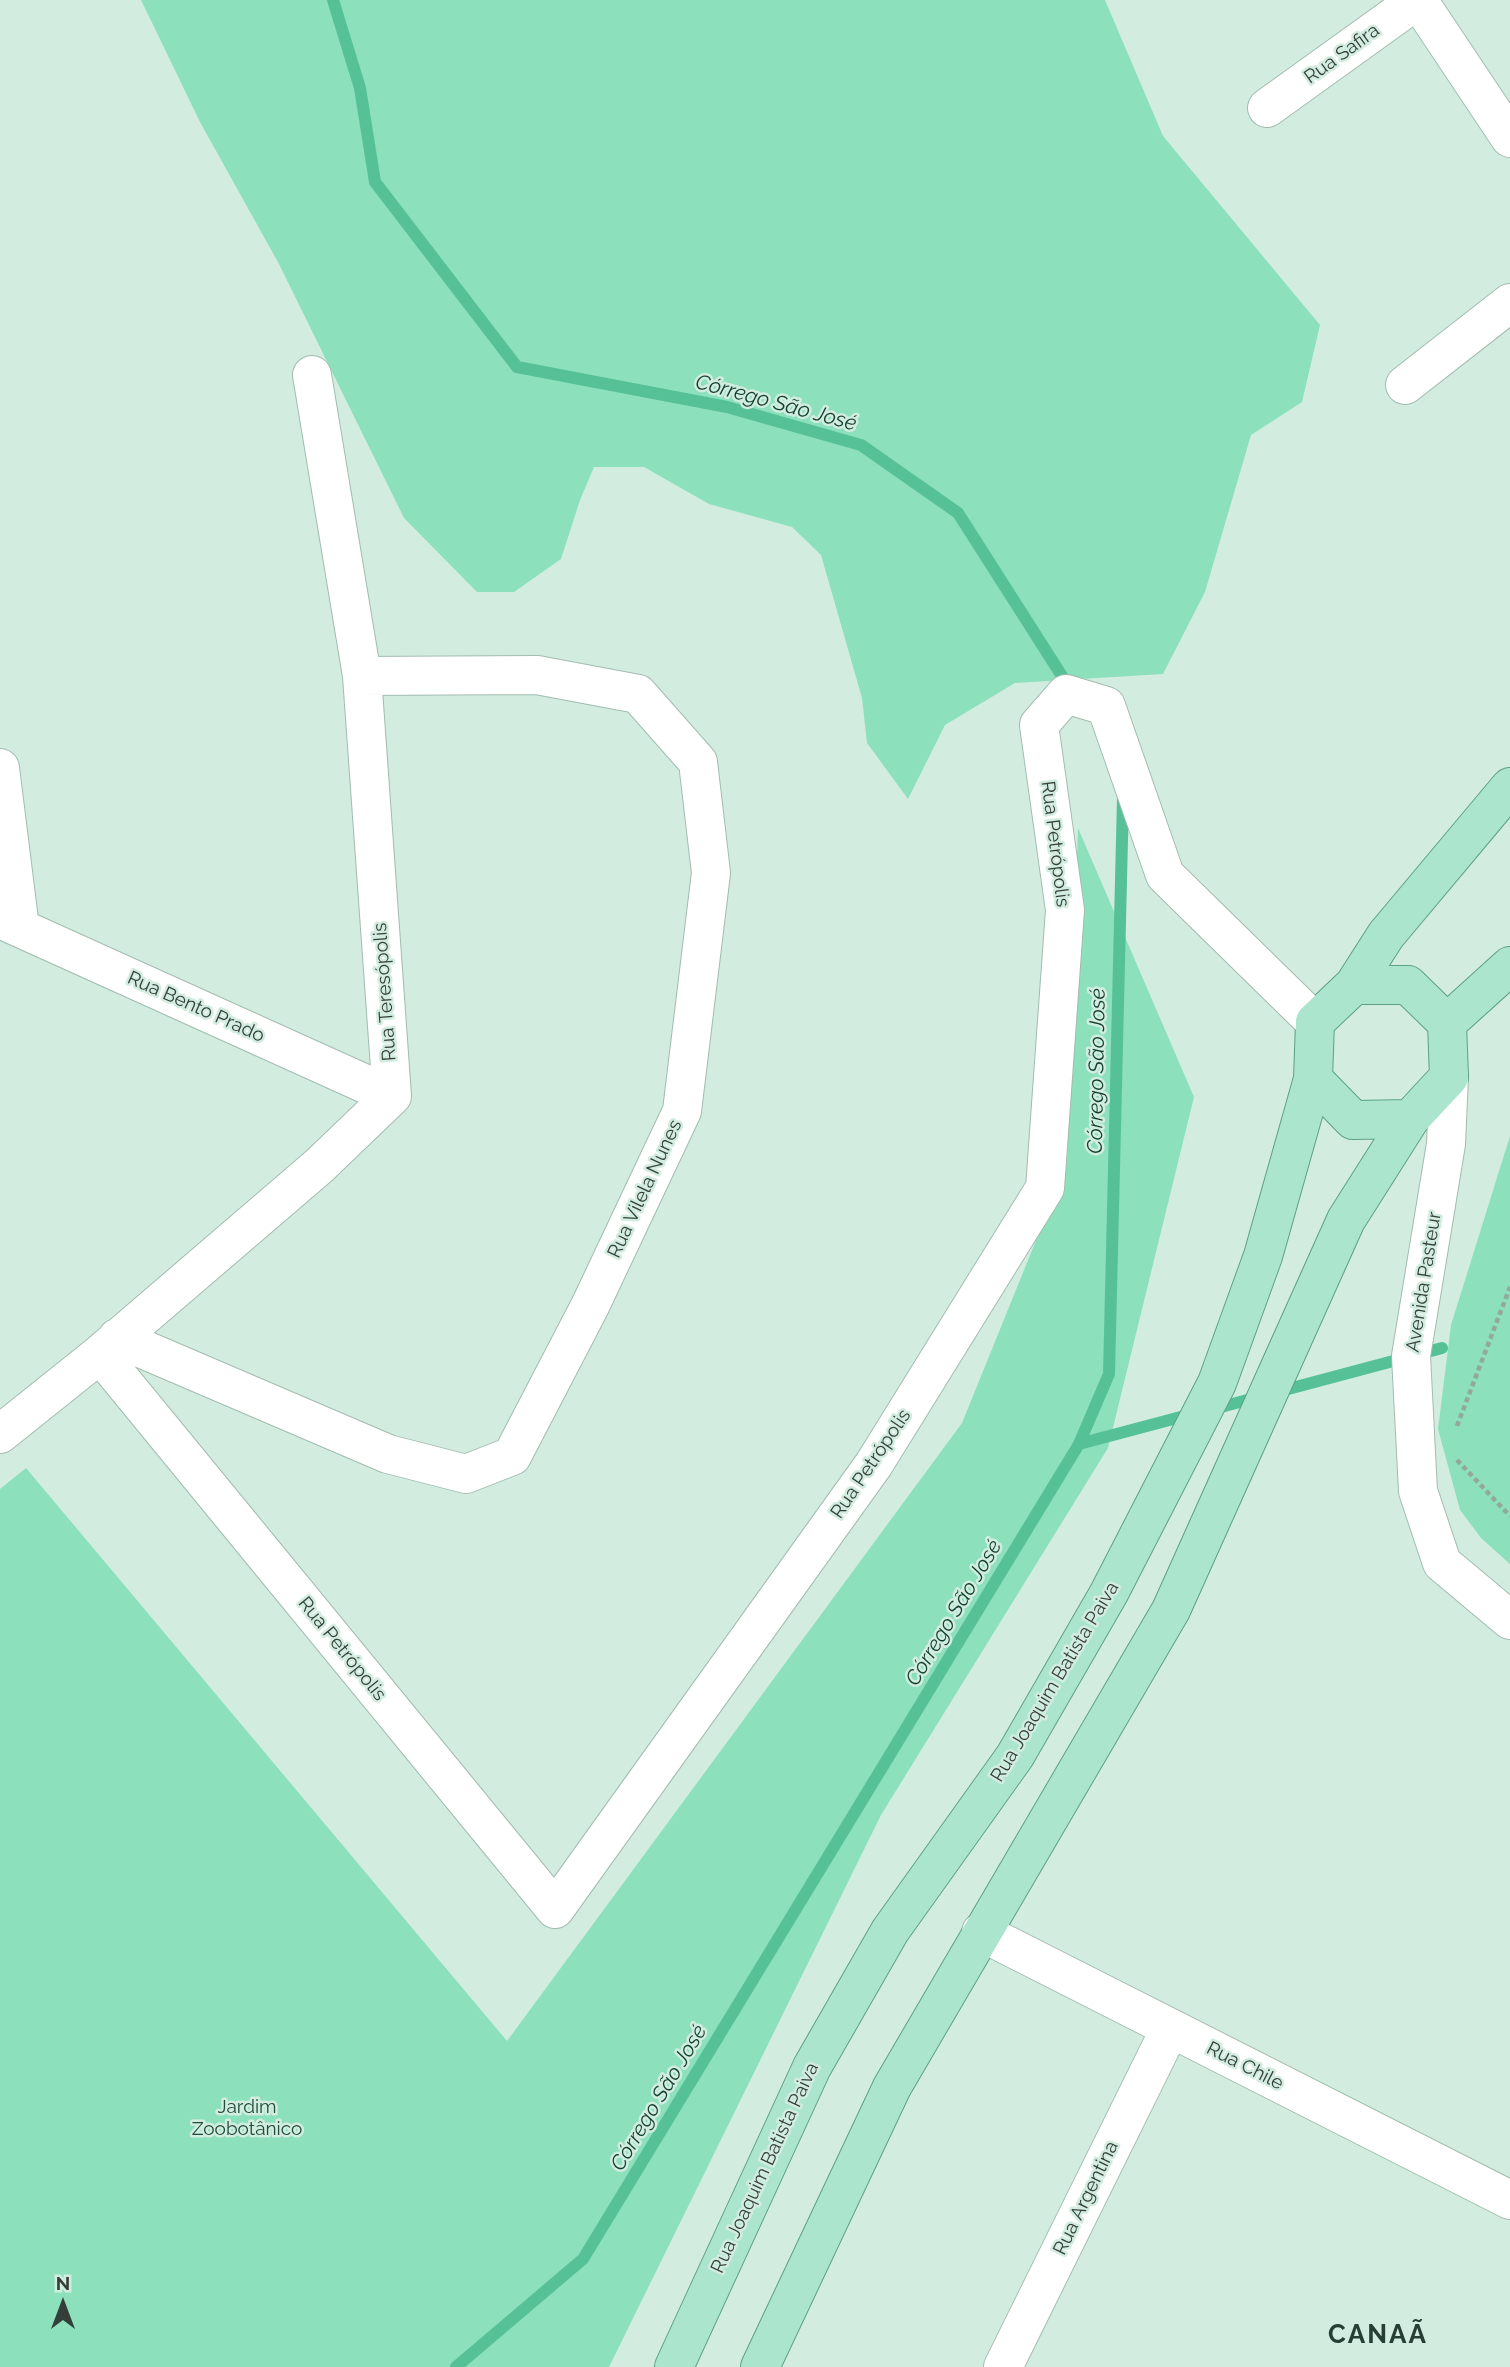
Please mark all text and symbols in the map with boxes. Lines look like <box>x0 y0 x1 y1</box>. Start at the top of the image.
street label: Rua Safira <box>1300 19 1384 89</box>
water label: Córrego São José <box>693 369 859 437</box>
street label: Rua Petrópolis <box>1036 780 1074 908</box>
street label: Rua Teresópolis <box>369 922 401 1062</box>
street label: Rua Bento Prado <box>124 967 268 1047</box>
water label: Córrego São José <box>1083 988 1111 1154</box>
street label: Rua Vilela Nunes <box>603 1116 687 1262</box>
street label: Avenida Pasteur <box>1402 1210 1446 1354</box>
street label: Rua Petrópolis <box>826 1405 916 1523</box>
water label: Córrego São José <box>901 1535 1007 1691</box>
street label: Rua Joaquim Batista Paiva <box>986 1578 1124 1786</box>
street label: Rua Petrópolis <box>293 1592 391 1706</box>
water label: Córrego São José <box>606 2020 712 2176</box>
street label: Rua Chile <box>1203 2037 1287 2095</box>
street label: Rua Joaquim Batista Paiva <box>706 2059 824 2277</box>
park label: Jardim Zoobotânico <box>192 2096 302 2140</box>
street label: Rua Argentina <box>1049 2137 1123 2259</box>
north arrow <box>28 2269 98 2339</box>
text: N <box>56 2272 70 2294</box>
district label: CANAÃ <box>1329 2319 1427 2351</box>

